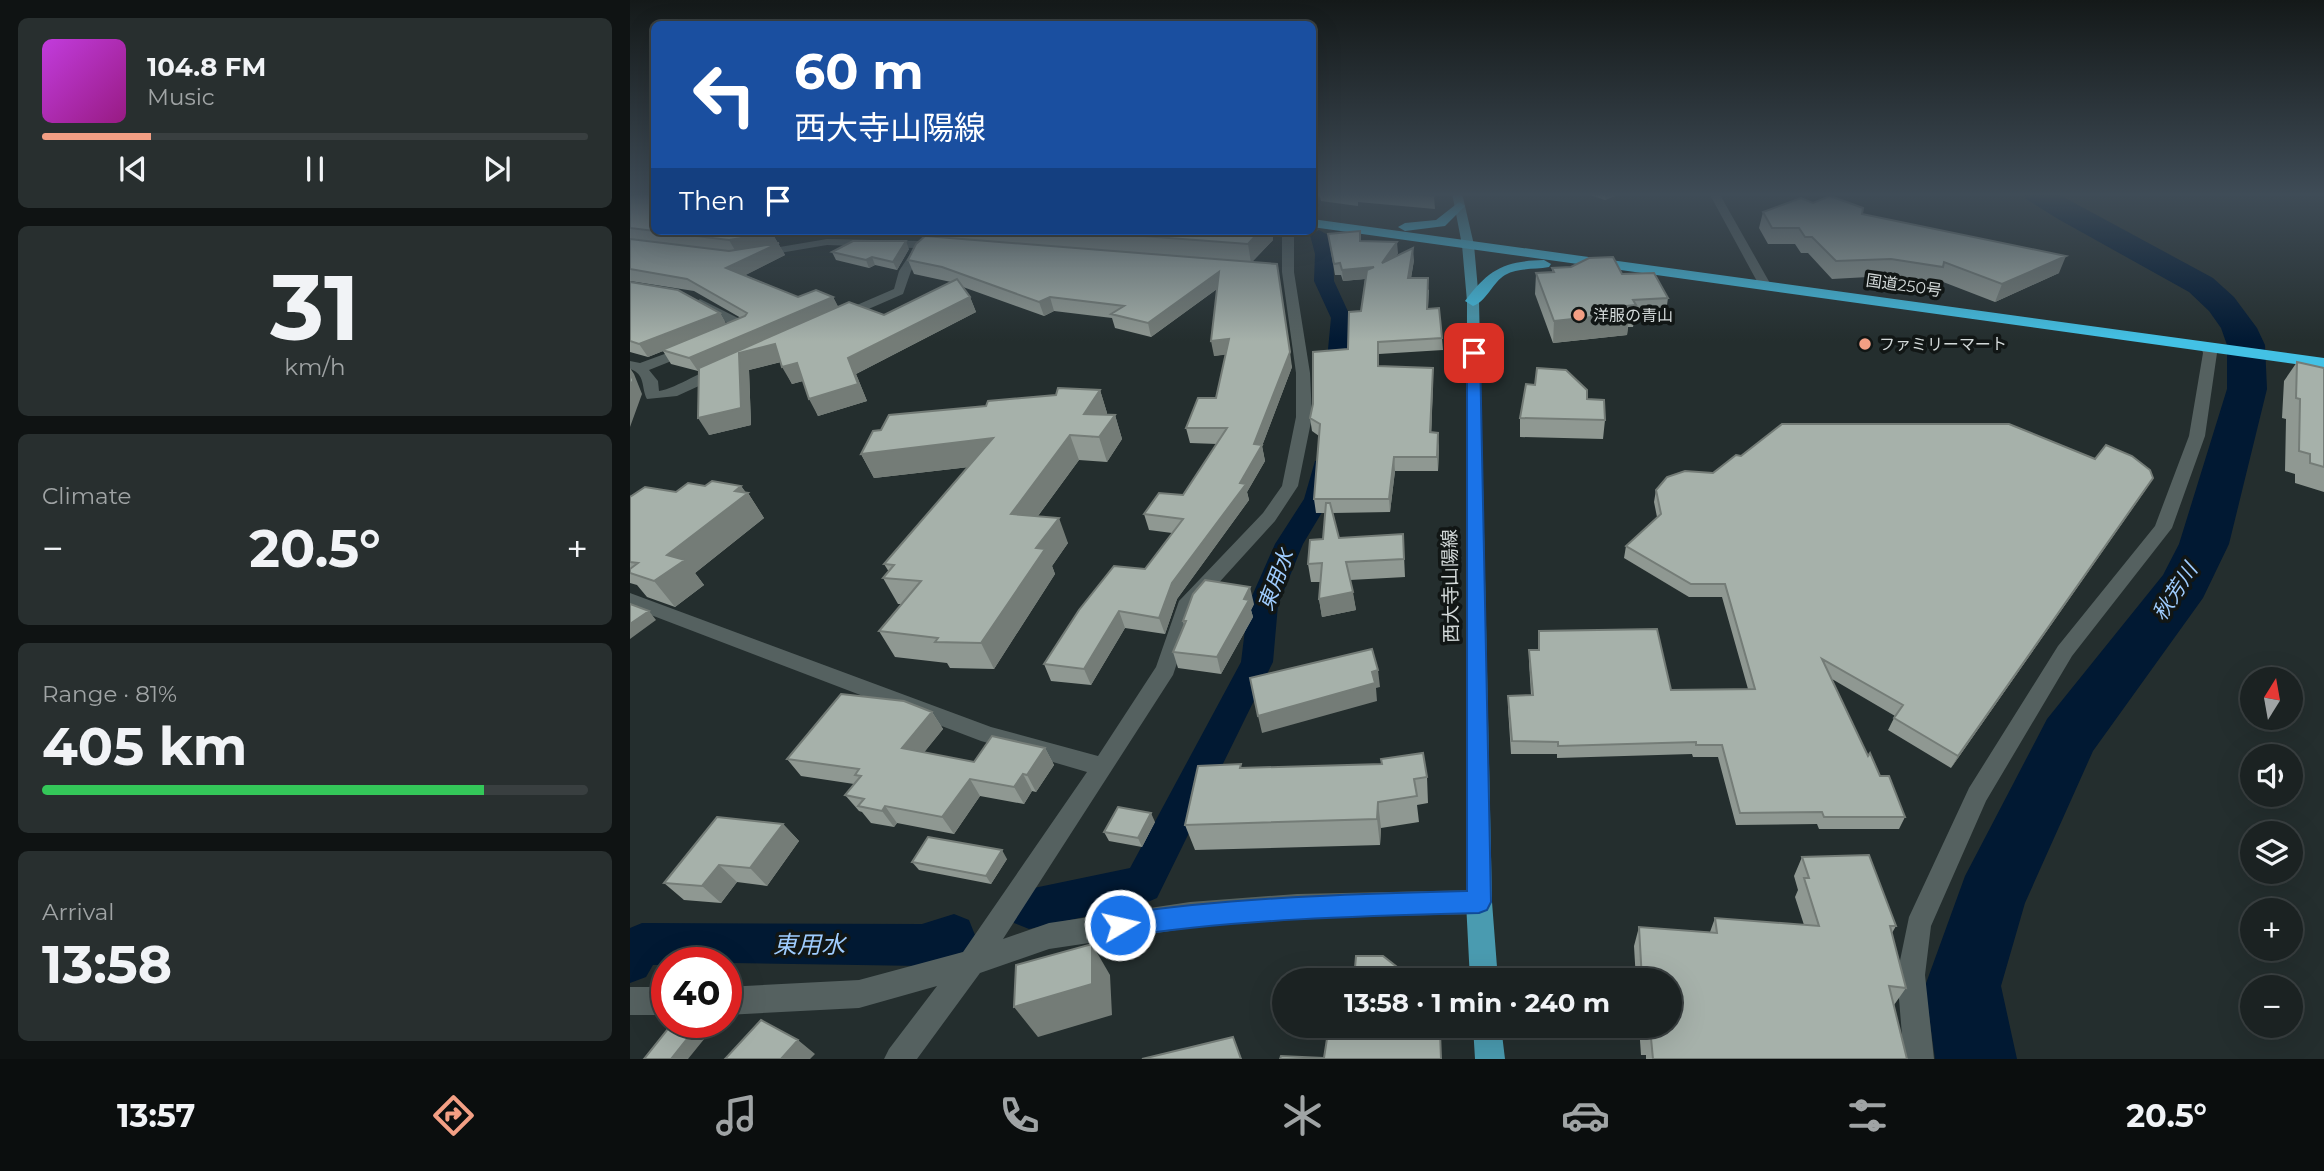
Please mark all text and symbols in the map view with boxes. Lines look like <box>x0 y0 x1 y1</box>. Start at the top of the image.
text: 60 m <box>794 42 924 101</box>
icon: left <box>679 49 770 140</box>
text: 104.8 FM <box>147 51 266 83</box>
text: Music <box>147 83 215 111</box>
text: 西大寺山陽線 <box>794 108 986 147</box>
icon: previous <box>114 150 152 188</box>
icon: pause <box>296 150 334 188</box>
icon: next <box>478 150 516 188</box>
icon: arrive <box>759 182 797 220</box>
text: Then <box>679 185 745 217</box>
text: 31 <box>270 252 360 363</box>
street label: 国道250号 <box>1865 271 1943 300</box>
place label: 洋服の青山 <box>1593 306 1673 325</box>
marker: 洋服の青山 <box>1571 307 1587 323</box>
pin <box>1444 323 1504 383</box>
icon: arrive <box>1455 334 1493 372</box>
place label: ファミリーマート <box>1879 335 2007 354</box>
marker: ファミリーマート <box>1857 336 1873 352</box>
text: km/h <box>284 353 346 381</box>
text: Climate <box>42 482 131 510</box>
text: 20.5° <box>249 517 381 580</box>
text: − <box>42 525 64 572</box>
text: + <box>566 525 588 572</box>
street label: 西大寺山陽線 <box>1438 529 1463 643</box>
water label: 東用水 <box>1253 544 1299 614</box>
water label: 秋芳川 <box>2147 557 2203 625</box>
north arrow <box>2240 667 2303 730</box>
map controls <box>2240 667 2303 1038</box>
text: Range · 81% <box>42 680 177 708</box>
text: 405 km <box>42 715 247 778</box>
button: sound <box>2240 744 2303 807</box>
button: layers <box>2240 821 2303 884</box>
position arrow <box>1083 888 1157 962</box>
text: Arrival <box>42 898 115 926</box>
button: + <box>2240 898 2303 961</box>
water label: 東用水 <box>773 930 848 959</box>
text: 13:58 <box>42 933 172 996</box>
speed limit sign: 40 <box>651 947 742 1038</box>
button: − <box>2240 975 2303 1038</box>
text: 13:58 · 1 min · 240 m <box>1344 987 1610 1019</box>
icon: directions <box>429 1091 478 1140</box>
icon: music <box>712 1091 761 1140</box>
icon: phone <box>995 1091 1044 1140</box>
icon: climate <box>1278 1091 1327 1140</box>
icon: car <box>1561 1091 1610 1140</box>
icon: filters <box>1843 1091 1892 1140</box>
text: 13:57 <box>117 1096 195 1135</box>
text: 20.5° <box>2126 1096 2207 1135</box>

